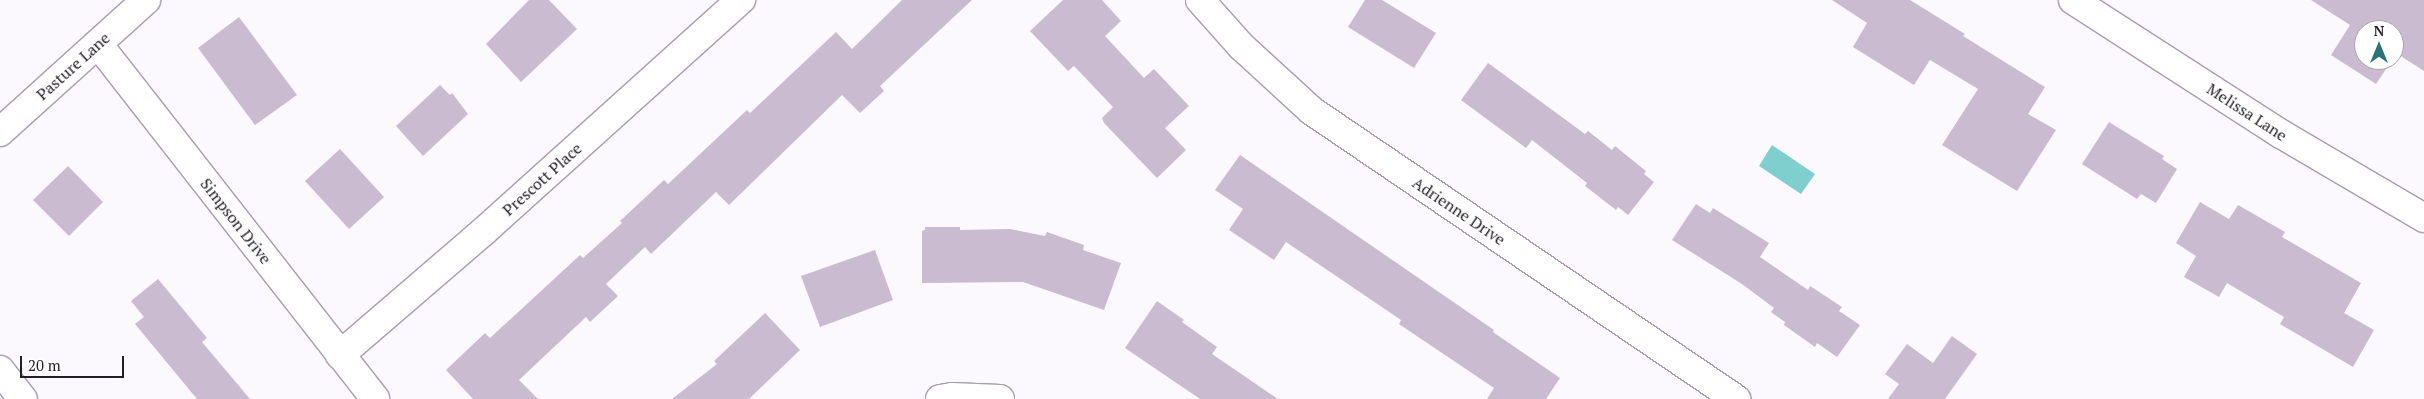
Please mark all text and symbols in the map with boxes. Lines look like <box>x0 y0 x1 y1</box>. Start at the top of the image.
north arrow <box>2354 20 2404 70</box>
text: N <box>2374 21 2384 40</box>
street label: Pasture Lane <box>32 28 114 104</box>
street label: Melissa Lane <box>2203 79 2291 145</box>
street label: Prescott Place <box>498 138 586 220</box>
street label: Adrienne Drive <box>1409 173 1509 249</box>
street label: Simpson Drive <box>197 174 275 268</box>
scale bar <box>22 346 126 378</box>
text: 20 m <box>28 355 61 375</box>

